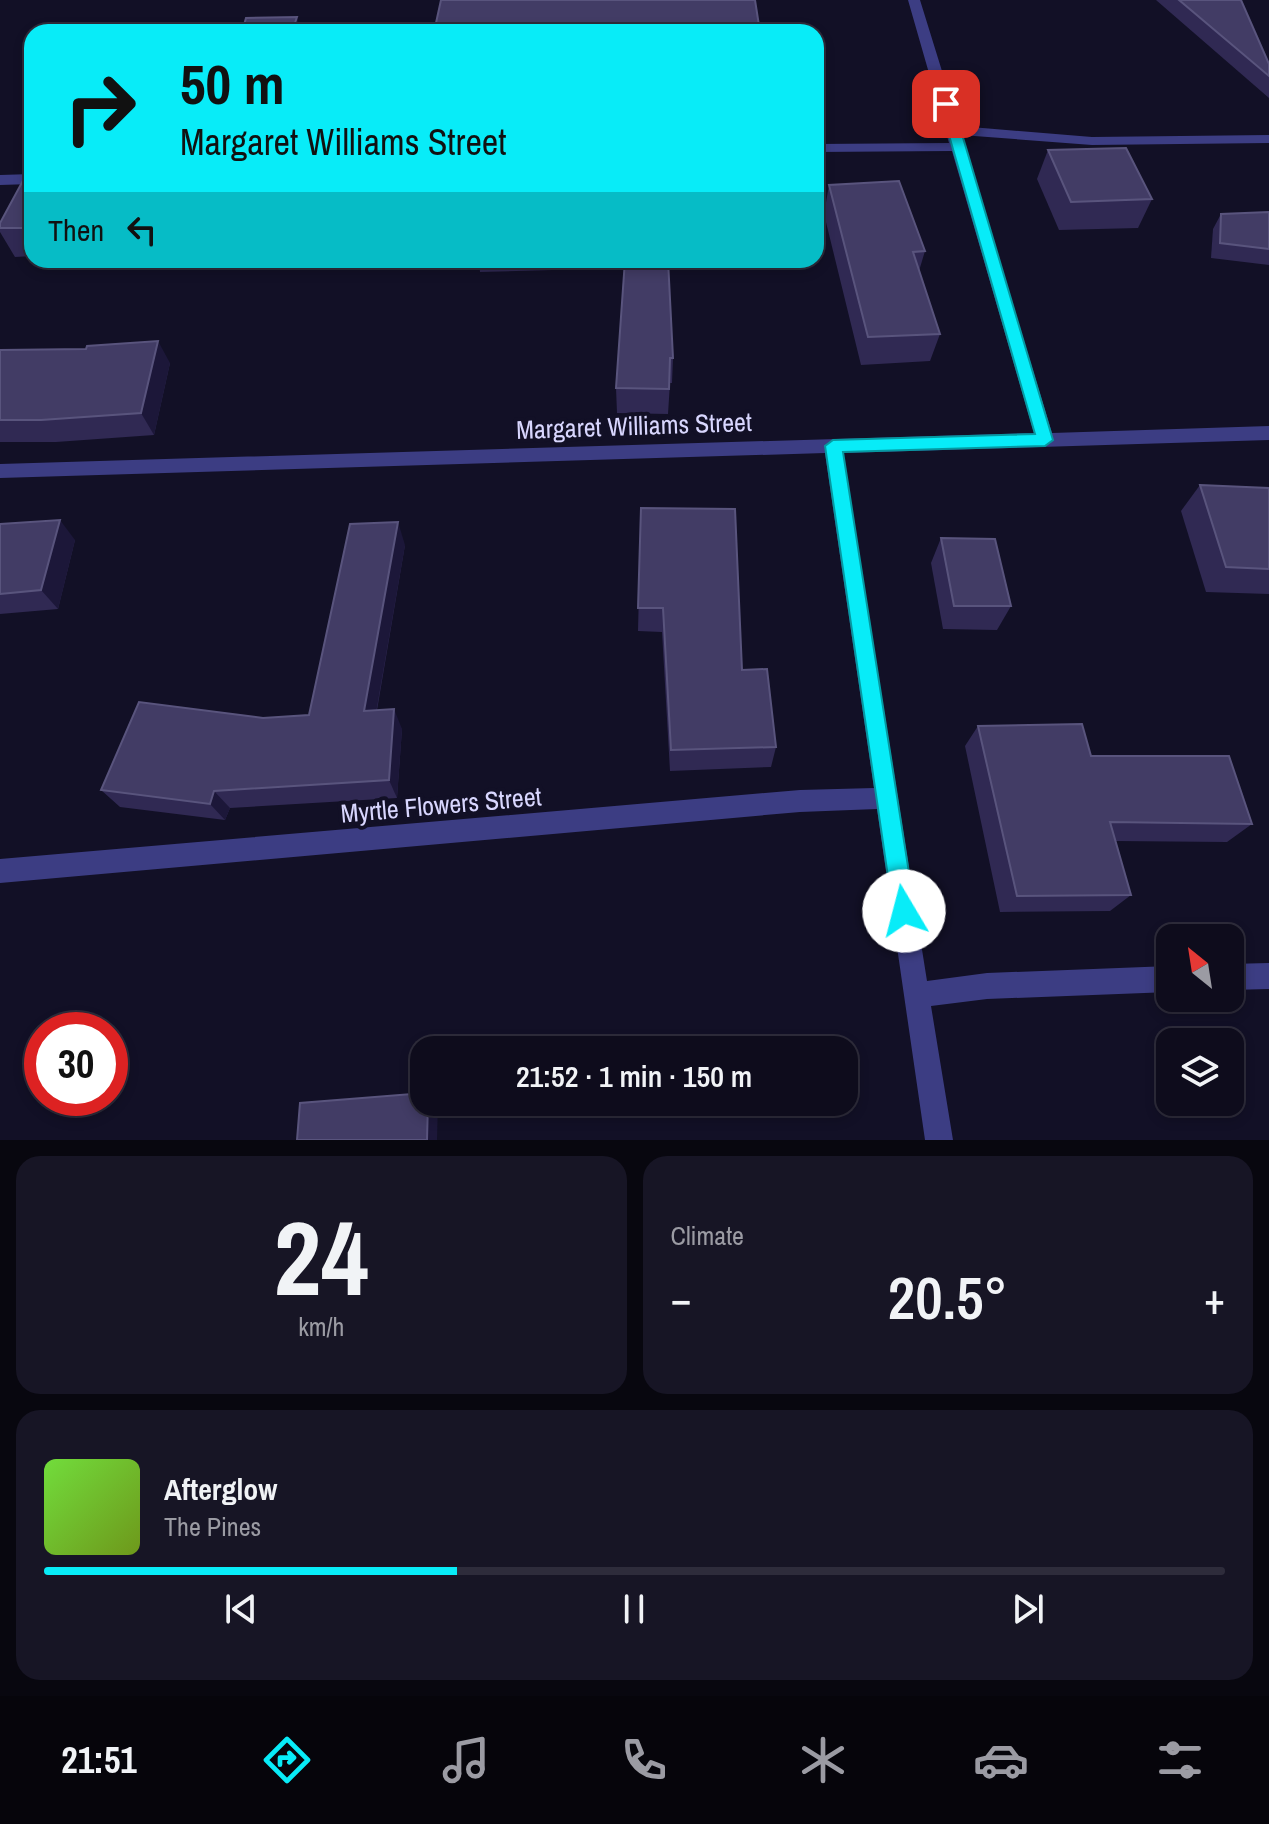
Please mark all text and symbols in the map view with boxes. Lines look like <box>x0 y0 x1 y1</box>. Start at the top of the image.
text: 50 m <box>180 46 285 121</box>
icon: right <box>48 56 152 160</box>
pin <box>912 70 980 138</box>
icon: arrive <box>924 82 968 126</box>
text: Margaret Williams Street <box>180 118 506 166</box>
icon: left <box>120 208 164 252</box>
text: Then <box>48 210 104 250</box>
street label: Margaret Williams Street <box>516 404 752 447</box>
street label: Myrtle Flowers Street <box>339 778 543 831</box>
position arrow <box>862 869 946 953</box>
north arrow <box>1156 924 1244 1012</box>
map controls <box>1156 924 1244 1116</box>
speed limit sign: 30 <box>24 1012 128 1116</box>
button: layers <box>1156 1028 1244 1116</box>
text: 21:52 · 1 min · 150 m <box>516 1056 752 1096</box>
text: 24 <box>274 1187 369 1327</box>
text: Climate <box>671 1218 744 1253</box>
text: 20.5° <box>888 1257 1008 1338</box>
text: − <box>671 1268 692 1328</box>
text: + <box>1204 1268 1225 1328</box>
text: km/h <box>298 1309 344 1344</box>
text: Afterglow <box>164 1469 277 1509</box>
text: The Pines <box>164 1509 261 1544</box>
icon: previous <box>219 1587 263 1631</box>
icon: pause <box>612 1587 656 1631</box>
icon: next <box>1006 1587 1050 1631</box>
icon: directions <box>259 1732 315 1788</box>
icon: music <box>438 1732 494 1788</box>
icon: phone <box>616 1732 672 1788</box>
icon: climate <box>795 1732 851 1788</box>
icon: car <box>973 1732 1029 1788</box>
icon: filters <box>1152 1732 1208 1788</box>
text: 21:51 <box>61 1736 137 1784</box>

